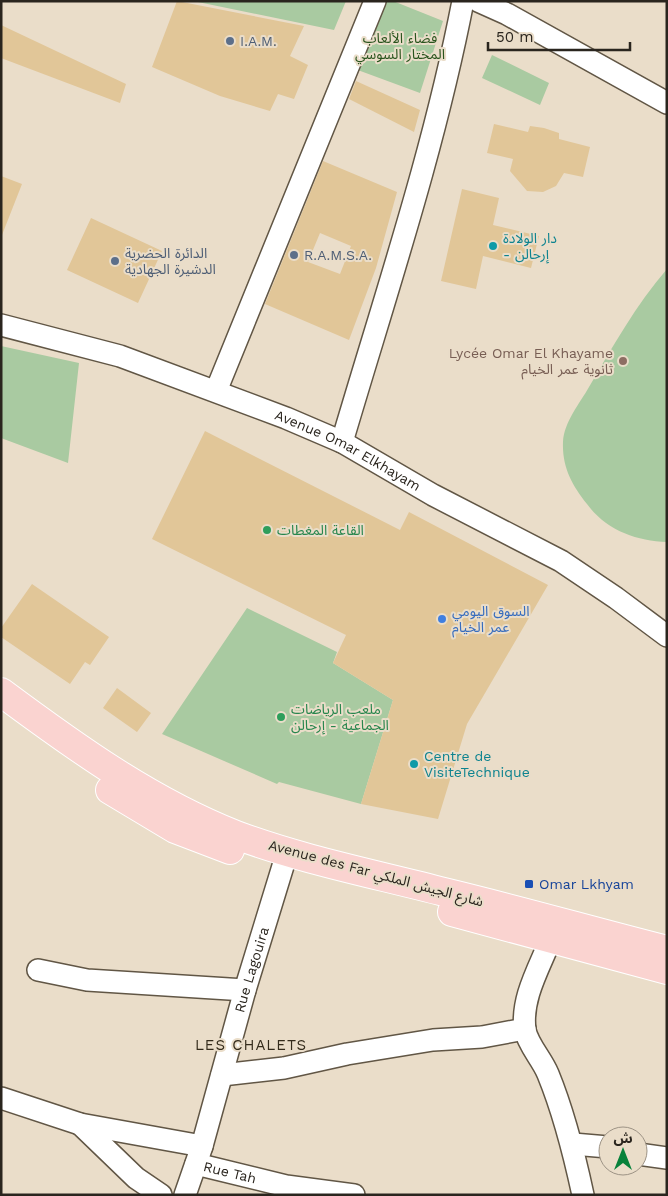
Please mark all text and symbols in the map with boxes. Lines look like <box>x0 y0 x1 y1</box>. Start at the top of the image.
scale bar <box>488 20 630 52</box>
text: 50 m <box>496 28 533 46</box>
park label: فضاء الألعاب المختار السوسي <box>355 30 445 65</box>
place label: I.A.M. <box>240 33 277 49</box>
marker: I.A.M. <box>224 35 236 47</box>
place label: دار الولادة - إرحالن <box>503 230 557 264</box>
marker: دار الولادة - إرحالن <box>487 240 499 252</box>
place label: الدائرة الحضرية الدشيرة الجهادية <box>125 245 216 278</box>
place label: R.A.M.S.A. <box>304 247 372 263</box>
marker: R.A.M.S.A. <box>288 249 300 261</box>
marker: الدائرة الحضرية الدشيرة الجهادية <box>109 255 121 267</box>
place label: Lycée Omar El Khayame ثانوية عمر الخيام <box>449 345 613 380</box>
marker: Lycée Omar El Khayame ثانوية عمر الخيام <box>617 355 629 367</box>
street label: Avenue Omar Elkhayam <box>273 407 424 494</box>
place label: القاعة المغطات <box>277 522 364 538</box>
marker: القاعة المغطات <box>261 524 273 536</box>
place label: السوق اليومي عمر الخيام <box>452 603 530 638</box>
marker: السوق اليومي عمر الخيام <box>436 613 448 625</box>
place label: ملعب الرياضات الجماعية - إرحالن <box>291 701 389 735</box>
marker: ملعب الرياضات الجماعية - إرحالن <box>275 711 287 723</box>
place label: Centre de VisiteTechnique <box>424 748 530 780</box>
marker: Centre de VisiteTechnique <box>408 758 420 770</box>
street label: Avenue des Far شارع الجيش الملكي <box>266 837 485 913</box>
place label: Omar Lkhyam <box>539 876 634 892</box>
marker: Omar Lkhyam <box>523 878 535 890</box>
street label: Rue Lagouira <box>231 925 272 1014</box>
district label: LES CHALETS <box>195 1036 307 1054</box>
north arrow <box>598 1126 648 1176</box>
text: ش <box>613 1130 633 1146</box>
street label: Rue Tah <box>202 1158 258 1186</box>

